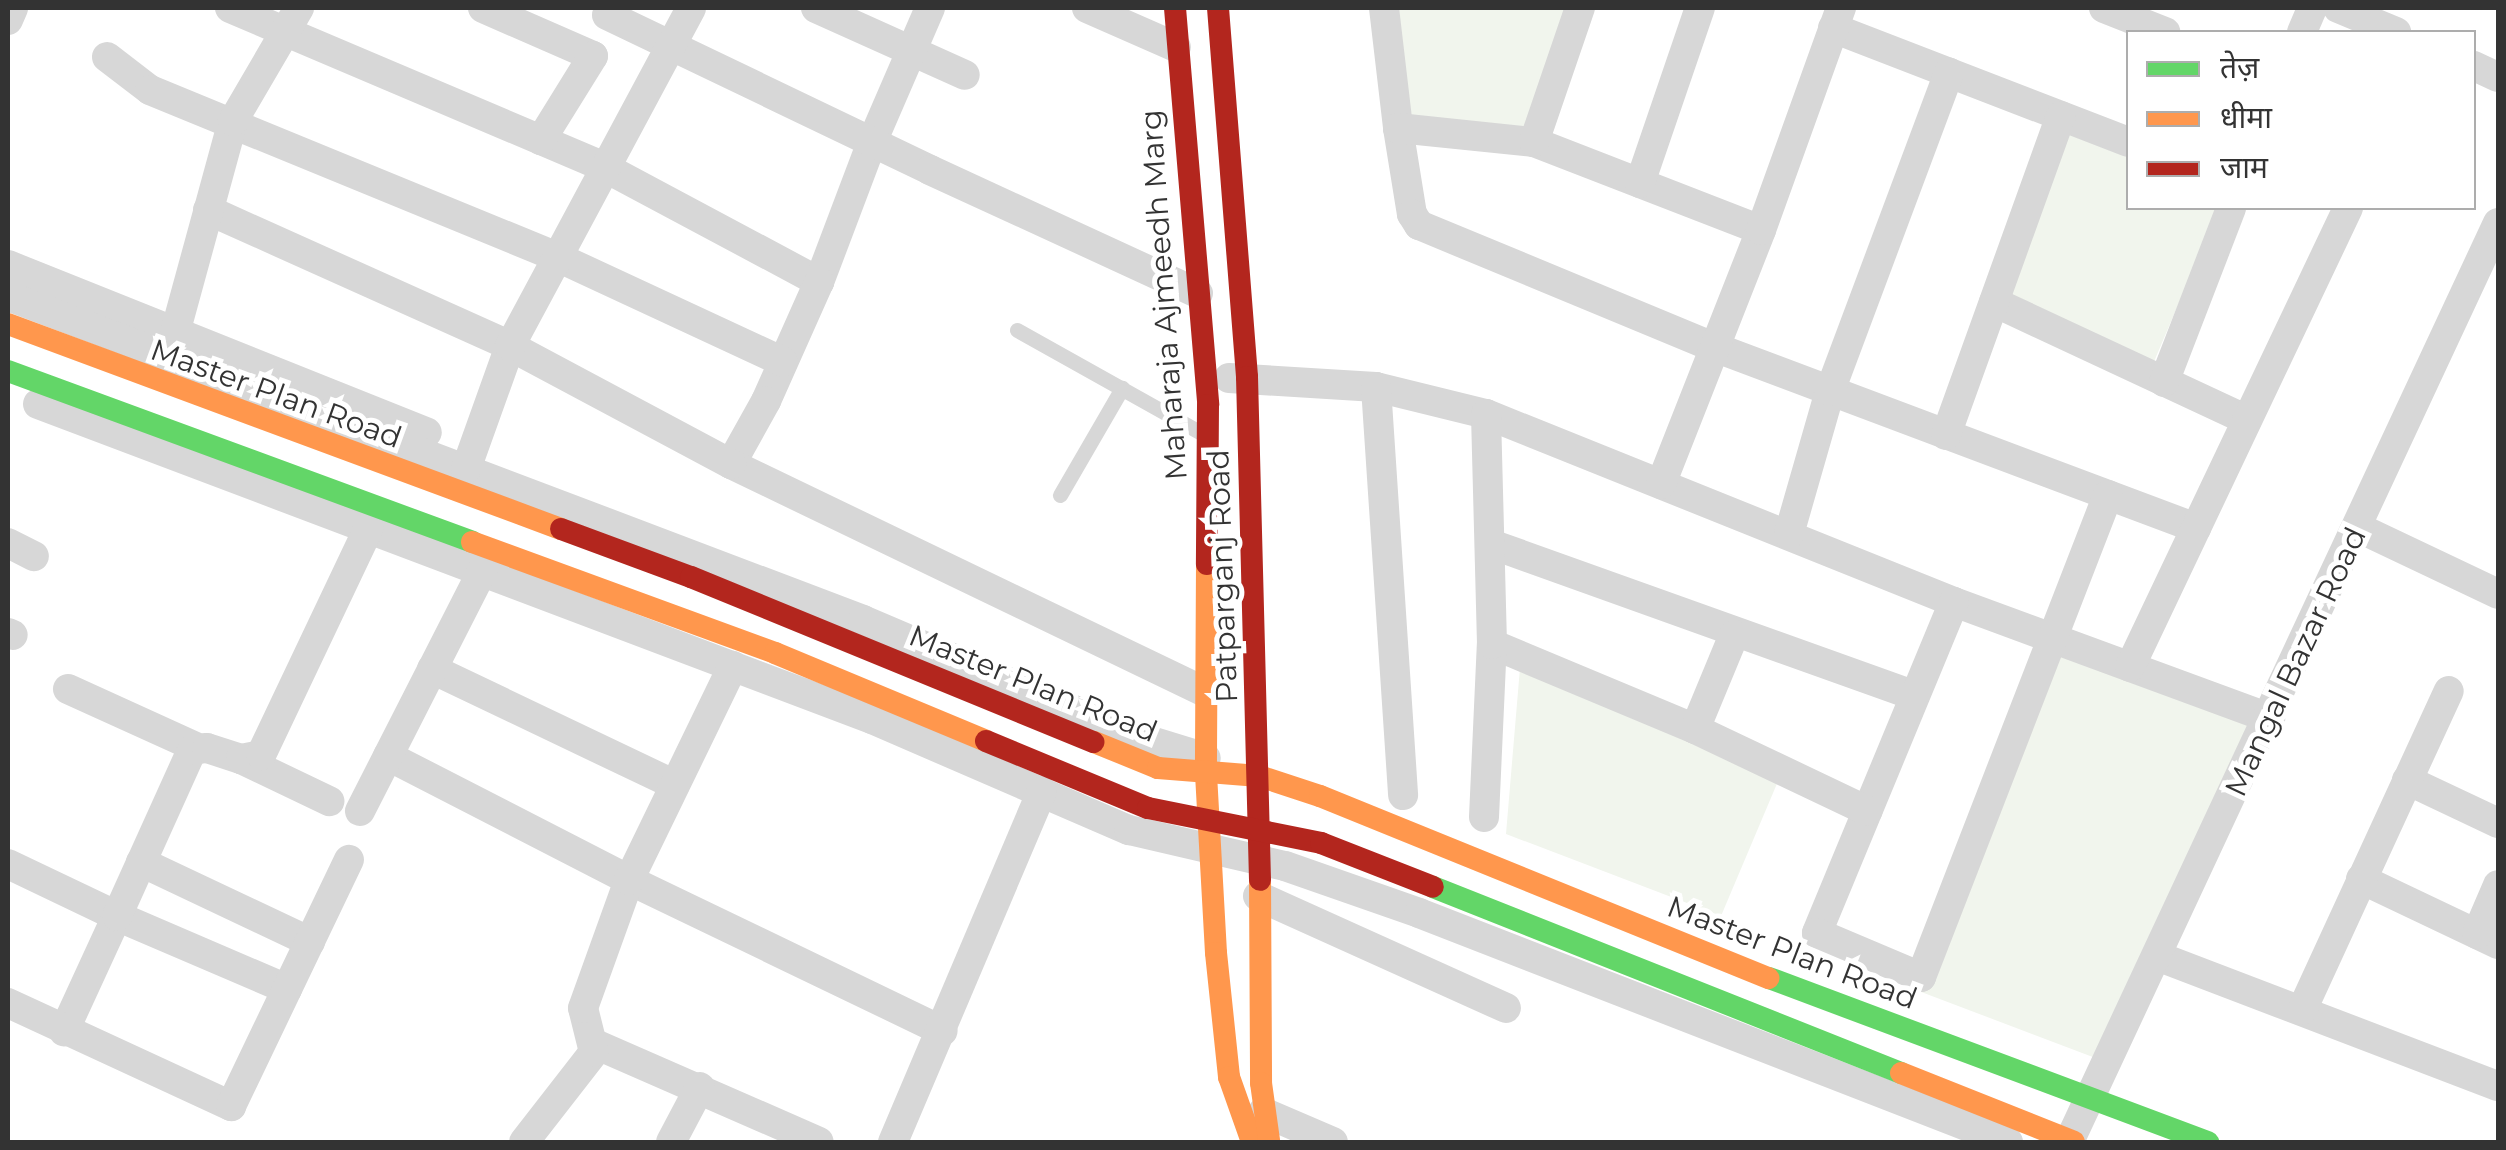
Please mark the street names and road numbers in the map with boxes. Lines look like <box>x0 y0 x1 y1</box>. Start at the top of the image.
street label: Maharaja Ajmeedh Marg <box>1133 108 1195 482</box>
street label: Master Plan Road <box>146 332 406 456</box>
street label: Patparganj Road <box>1201 449 1245 703</box>
street label: Mangal Bazar Road <box>2218 522 2374 802</box>
street label: Master Plan Road <box>904 618 1162 750</box>
street label: Master Plan Road <box>1662 889 1922 1017</box>

